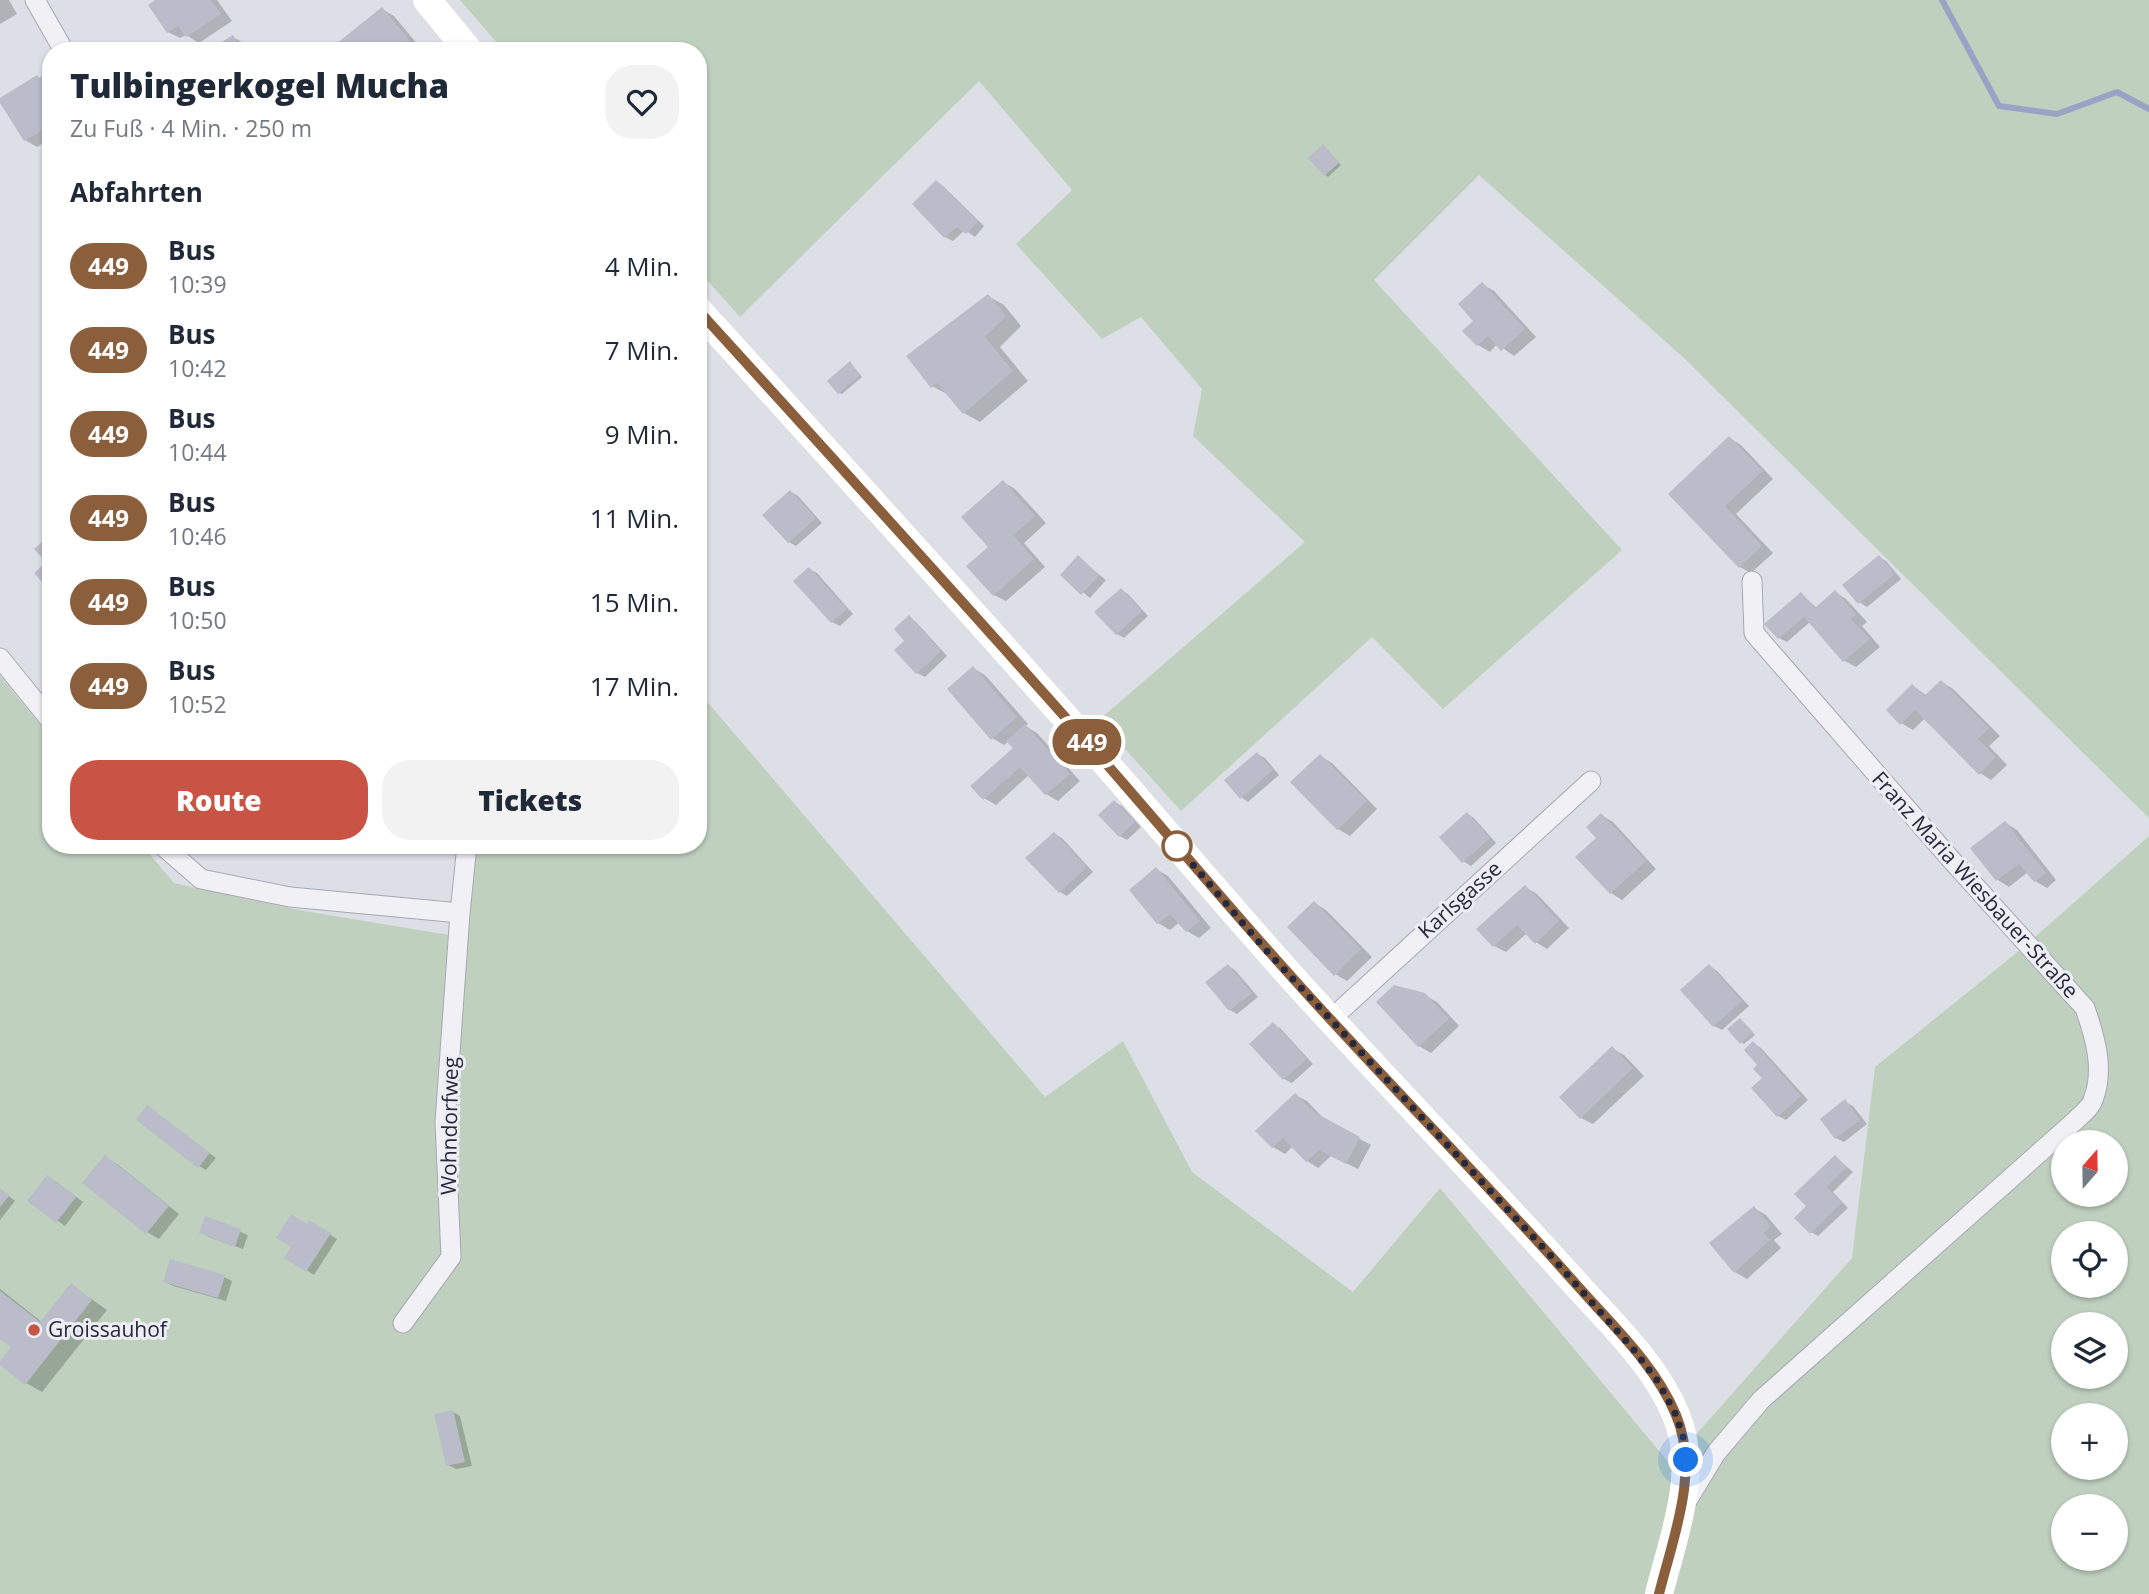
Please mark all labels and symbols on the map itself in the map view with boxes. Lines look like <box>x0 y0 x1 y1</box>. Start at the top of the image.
line badge: 449 <box>1047 719 1127 765</box>
street label: Franz Maria Wiesbauer-Straße <box>1866 765 2085 1004</box>
unlabelled marker <box>1162 831 1192 861</box>
street label: Karlsgasse <box>1412 854 1507 944</box>
street label: Wohndorfweg <box>434 1057 464 1195</box>
north arrow <box>2051 1130 2128 1208</box>
place label: Groissauhof <box>48 1315 169 1343</box>
marker: Groissauhof <box>26 1322 42 1338</box>
your location <box>1668 1442 1703 1477</box>

